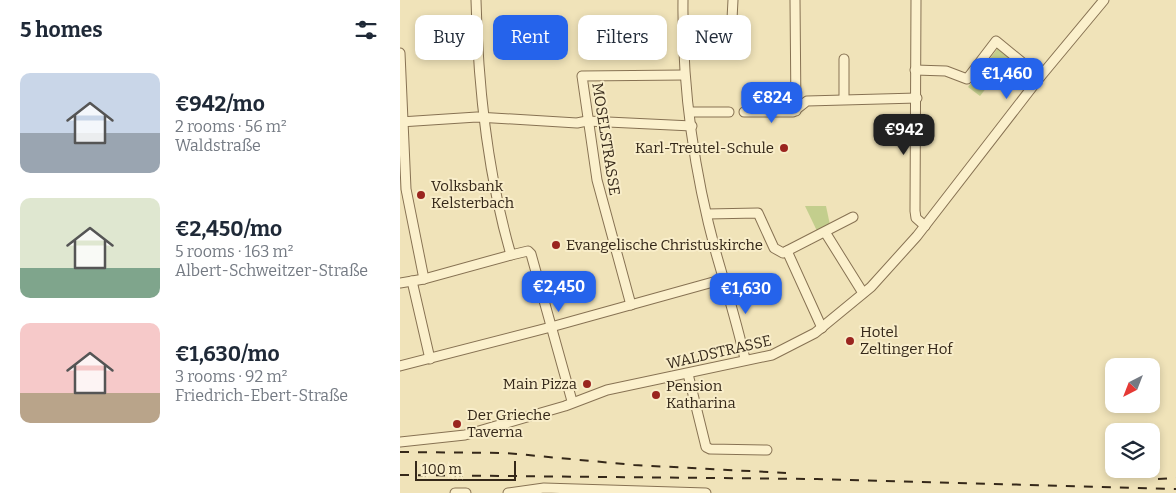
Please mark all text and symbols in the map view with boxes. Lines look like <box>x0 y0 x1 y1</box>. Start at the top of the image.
chip: Buy <box>415 15 483 60</box>
chip: Rent <box>493 15 568 60</box>
chip: Filters <box>578 15 667 60</box>
chip: New <box>677 15 751 60</box>
icon: filters <box>352 16 380 44</box>
text: 5 homes <box>20 17 103 43</box>
pin: €1,460 <box>966 58 1048 100</box>
text: €1,460 <box>981 64 1033 83</box>
street label: MOSELSTRASSE <box>588 81 624 197</box>
pin: €824 <box>742 82 802 124</box>
text: €824 <box>752 88 792 107</box>
text: €942/mo <box>175 91 265 117</box>
icon: home <box>60 93 120 153</box>
pin: €942 <box>874 114 934 156</box>
text: 2 rooms · 56 m² <box>175 117 287 136</box>
text: €942 <box>884 120 924 139</box>
text: Waldstraße <box>175 136 261 155</box>
place label: Karl-Treutel-Schule <box>635 139 774 157</box>
marker: Karl-Treutel-Schule <box>778 142 790 154</box>
place label: Volksbank Kelsterbach <box>431 177 515 212</box>
marker: Volksbank Kelsterbach <box>415 189 427 201</box>
text: €2,450/mo <box>175 216 282 242</box>
icon: home <box>60 218 120 278</box>
place label: Evangelische Christuskirche <box>566 236 763 254</box>
marker: Evangelische Christuskirche <box>550 239 562 251</box>
text: 5 rooms · 163 m² <box>175 242 293 261</box>
text: Albert-Schweitzer-Straße <box>175 261 368 280</box>
pin: €2,450 <box>518 270 600 313</box>
pin: €1,630 <box>705 272 787 315</box>
text: €2,450 <box>533 277 585 296</box>
text: €1,630 <box>721 279 771 298</box>
place label: Hotel Zeltinger Hof <box>860 323 954 358</box>
street label: WALDSTRASSE <box>665 331 773 373</box>
marker: Hotel Zeltinger Hof <box>844 335 856 347</box>
text: €1,630/mo <box>175 341 280 367</box>
icon: home <box>60 343 120 403</box>
north arrow <box>1105 358 1160 412</box>
map controls <box>1105 358 1160 478</box>
text: 3 rooms · 92 m² <box>175 367 287 386</box>
place label: Main Pizza <box>503 375 577 393</box>
place label: Pension Katharina <box>666 377 736 412</box>
marker: Main Pizza <box>581 378 593 390</box>
text: Friedrich-Ebert-Straße <box>175 386 348 405</box>
marker: Pension Katharina <box>650 389 662 401</box>
place label: Der Grieche Taverna <box>467 406 551 441</box>
marker: Der Grieche Taverna <box>451 418 463 430</box>
button: layers <box>1105 423 1160 478</box>
scale bar <box>415 458 516 481</box>
text: 100 m <box>422 461 462 478</box>

